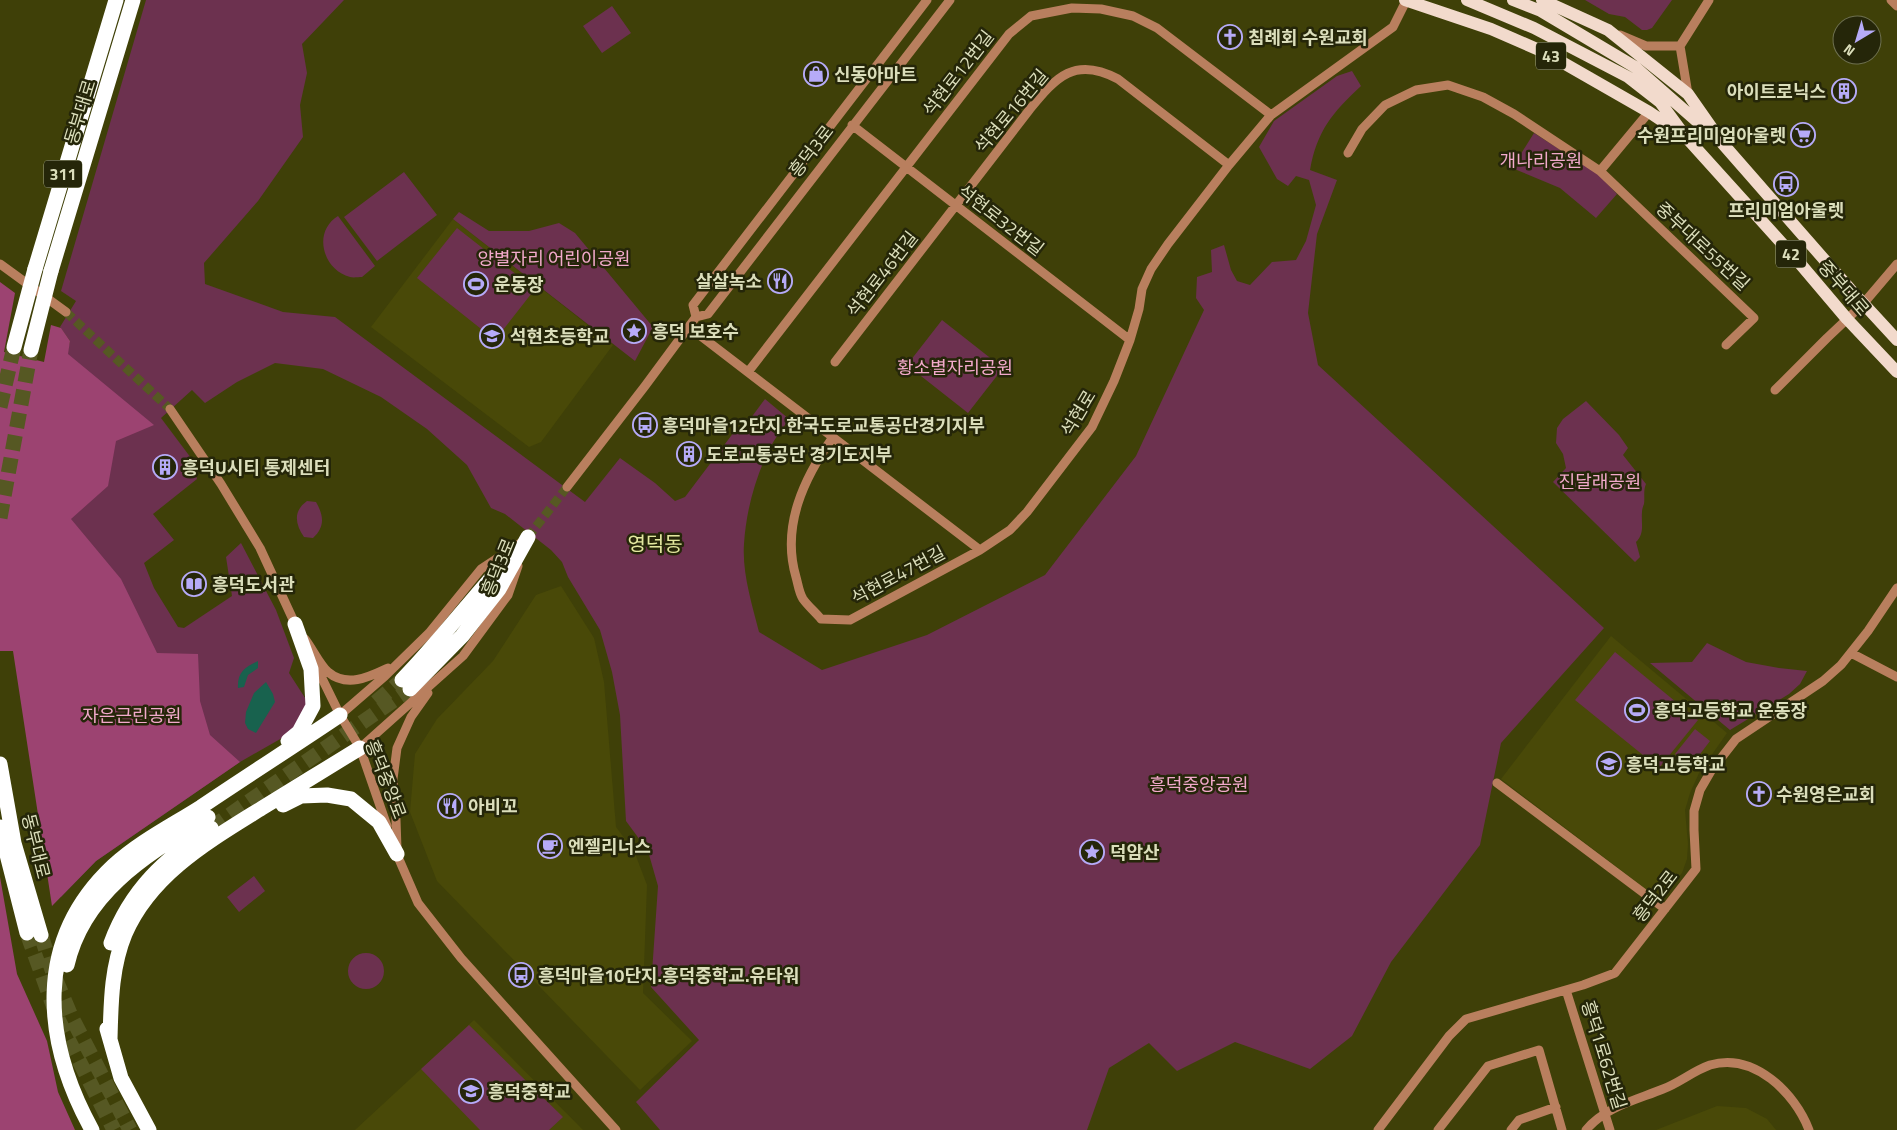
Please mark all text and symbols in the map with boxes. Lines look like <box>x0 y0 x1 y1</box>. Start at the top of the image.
north arrow <box>1832 15 1882 65</box>
street label: 석현로12번길 <box>916 24 1000 122</box>
church icon: 침례회 수원교회 <box>1217 24 1243 50</box>
place label: 침례회 수원교회 <box>1248 24 1368 51</box>
text: N <box>1838 39 1859 62</box>
road number: 43 <box>1536 42 1566 70</box>
shop icon: 신동아마트 <box>803 61 829 87</box>
place label: 신동아마트 <box>834 61 917 88</box>
street label: 석현로16번길 <box>968 63 1054 159</box>
street label: 동부대로 <box>57 76 103 148</box>
place label: 아이트로닉스 <box>1727 78 1826 105</box>
building icon: 아이트로닉스 <box>1831 78 1857 104</box>
street label: 흥덕3로 <box>782 119 840 183</box>
place label: 수원프리미엄아울렛 <box>1637 122 1786 149</box>
supermarket icon: 수원프리미엄아울렛 <box>1790 122 1816 148</box>
park label: 개나리공원 <box>1500 147 1582 174</box>
road number: 311 <box>44 160 82 188</box>
bus stop icon: 프리미엄아울렛 <box>1773 171 1799 197</box>
street label: 석현로32번길 <box>952 178 1050 262</box>
street label: 중부대로55번길 <box>1650 195 1756 297</box>
place label: 프리미엄아울렛 <box>1728 197 1844 224</box>
street label: 석현로46번길 <box>840 225 924 323</box>
road number: 42 <box>1776 240 1806 268</box>
park label: 양별자리 어린이공원 <box>478 245 631 272</box>
street label: 중부대로 <box>1812 254 1876 322</box>
place label: 살살녹소 <box>696 268 762 295</box>
restaurant icon: 살살녹소 <box>767 268 793 294</box>
sports icon: 운동장 <box>463 271 489 297</box>
place label: 운동장 <box>494 271 544 298</box>
place icon: 흥덕 보호수 <box>621 318 647 344</box>
place label: 흥덕 보호수 <box>652 318 739 345</box>
school or university icon: 석현초등학교 <box>479 323 505 349</box>
place label: 석현초등학교 <box>510 323 609 350</box>
park label: 황소별자리공원 <box>897 354 1013 381</box>
street label: 석현로 <box>1054 385 1102 441</box>
bus stop icon: 흥덕마을12단지.한국도로교통공단경기지부 <box>632 412 658 438</box>
place label: 흥덕마을12단지.한국도로교통공단경기지부 <box>662 412 985 439</box>
building icon: 도로교통공단 경기도지부 <box>676 441 702 467</box>
place label: 도로교통공단 경기도지부 <box>706 441 892 468</box>
building icon: 흥덕U시티 통제센터 <box>152 454 178 480</box>
place label: 흥덕U시티 통제센터 <box>182 454 330 481</box>
park label: 진달래공원 <box>1559 468 1641 495</box>
district label: 영덕동 <box>627 528 683 559</box>
street label: 흥덕3로 <box>474 534 522 600</box>
street label: 석현로47번길 <box>846 539 950 611</box>
library icon: 흥덕도서관 <box>181 571 207 597</box>
place label: 흥덕도서관 <box>212 571 295 598</box>
sports icon: 흥덕고등학교 운동장 <box>1624 697 1650 723</box>
place label: 흥덕고등학교 운동장 <box>1654 697 1807 724</box>
park label: 자은근린공원 <box>82 702 182 729</box>
street label: 흥덕중앙로 <box>359 736 413 822</box>
school or university icon: 흥덕고등학교 <box>1596 751 1622 777</box>
place label: 흥덕고등학교 <box>1626 751 1725 778</box>
park label: 흥덕중앙공원 <box>1149 771 1249 798</box>
church icon: 수원영은교회 <box>1746 781 1772 807</box>
place label: 수원영은교회 <box>1776 781 1875 808</box>
restaurant icon: 아비꼬 <box>437 793 463 819</box>
place label: 아비꼬 <box>468 793 518 820</box>
street label: 동부대로 <box>15 811 57 881</box>
cafe icon: 엔젤리너스 <box>537 833 563 859</box>
place label: 엔젤리너스 <box>568 833 651 860</box>
place icon: 덕암산 <box>1079 839 1105 865</box>
place label: 덕암산 <box>1110 839 1160 866</box>
street label: 흥덕2로 <box>1626 864 1684 928</box>
bus stop icon: 흥덕마을10단지.흥덕중학교.유타워 <box>508 962 534 988</box>
place label: 흥덕마을10단지.흥덕중학교.유타워 <box>538 962 799 989</box>
street label: 흥덕1로62번길 <box>1575 997 1633 1113</box>
school or university icon: 흥덕중학교 <box>458 1078 484 1104</box>
place label: 흥덕중학교 <box>488 1078 571 1105</box>

